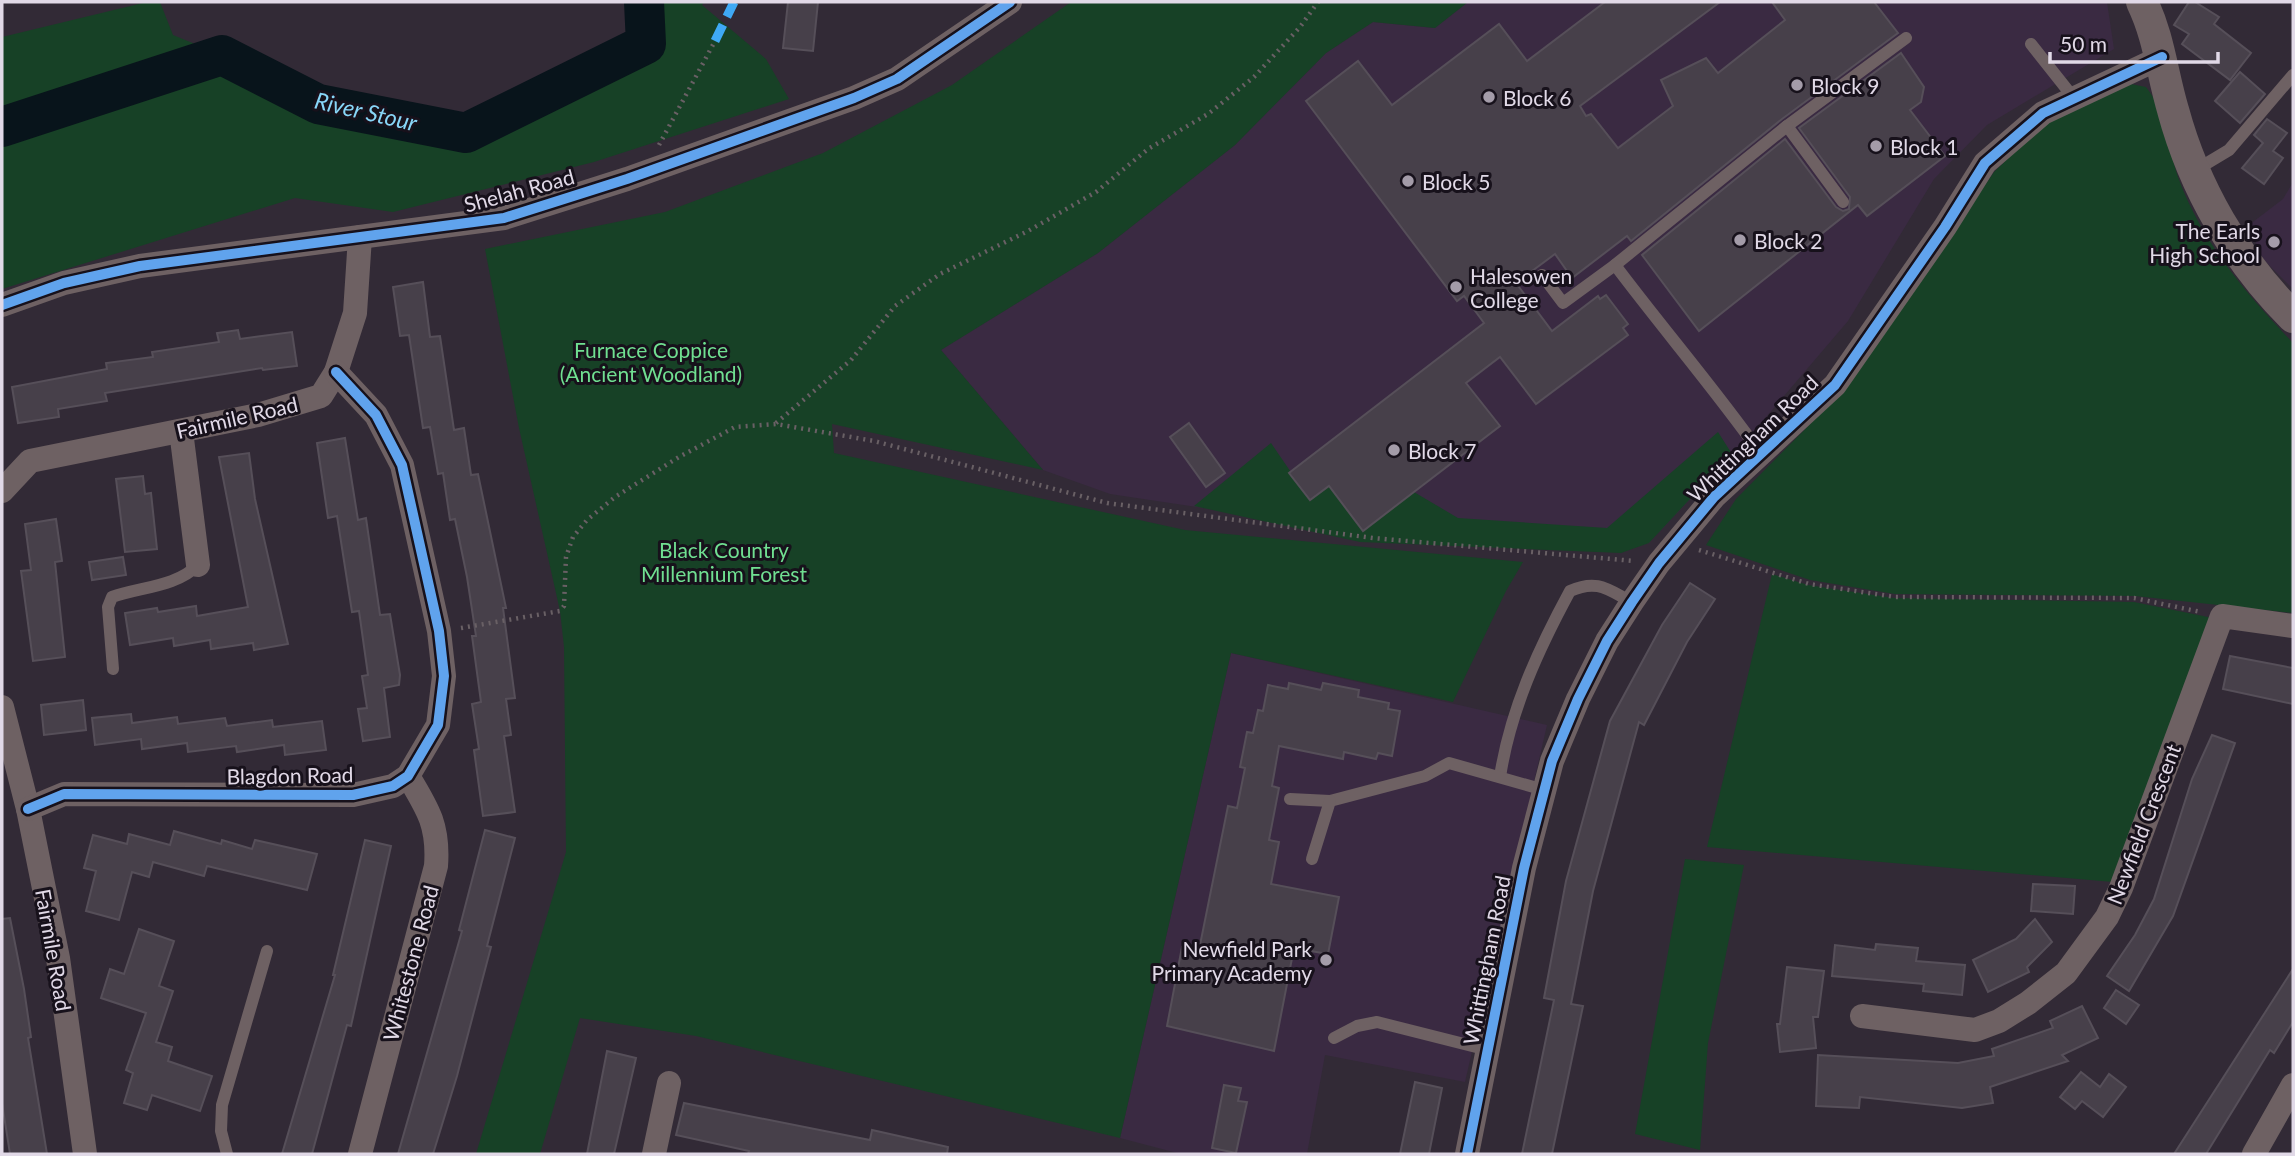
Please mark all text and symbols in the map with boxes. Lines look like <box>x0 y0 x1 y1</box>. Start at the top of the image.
scale bar <box>2050 21 2218 65</box>
text: 50 m <box>2060 31 2107 56</box>
place label: Block 9 <box>1811 73 1879 98</box>
marker: Block 9 <box>1789 77 1805 93</box>
place label: Block 6 <box>1503 85 1571 110</box>
water label: River Stour <box>312 86 421 137</box>
marker: Block 6 <box>1481 89 1497 105</box>
place label: Block 1 <box>1890 134 1958 159</box>
marker: Block 1 <box>1868 138 1884 154</box>
street label: Shelah Road <box>461 163 577 217</box>
place label: Block 5 <box>1422 169 1490 194</box>
marker: Block 5 <box>1400 173 1416 189</box>
place label: The Earls High School <box>2149 218 2260 267</box>
place label: Block 2 <box>1754 228 1822 253</box>
marker: Block 2 <box>1732 232 1748 248</box>
marker: The Earls High School <box>2266 234 2282 250</box>
place label: Halesowen College <box>1470 263 1572 312</box>
marker: Halesowen College <box>1448 279 1464 295</box>
park label: Furnace Coppice (Ancient Woodland) <box>560 337 742 386</box>
street label: Whittingham Road <box>1681 369 1823 507</box>
street label: Fairmile Road <box>174 391 300 443</box>
place label: Block 7 <box>1408 438 1476 463</box>
marker: Block 7 <box>1386 442 1402 458</box>
park label: Black Country Millennium Forest <box>641 537 807 586</box>
street label: Newfield Crescent <box>2101 740 2185 908</box>
street label: Blagdon Road <box>226 761 354 789</box>
street label: Whittingham Road <box>1457 873 1515 1047</box>
street label: Whitestone Road <box>377 882 443 1044</box>
street label: Fairmile Road <box>31 887 77 1013</box>
place label: Newfield Park Primary Academy <box>1151 936 1312 985</box>
marker: Newfield Park Primary Academy <box>1318 952 1334 968</box>

